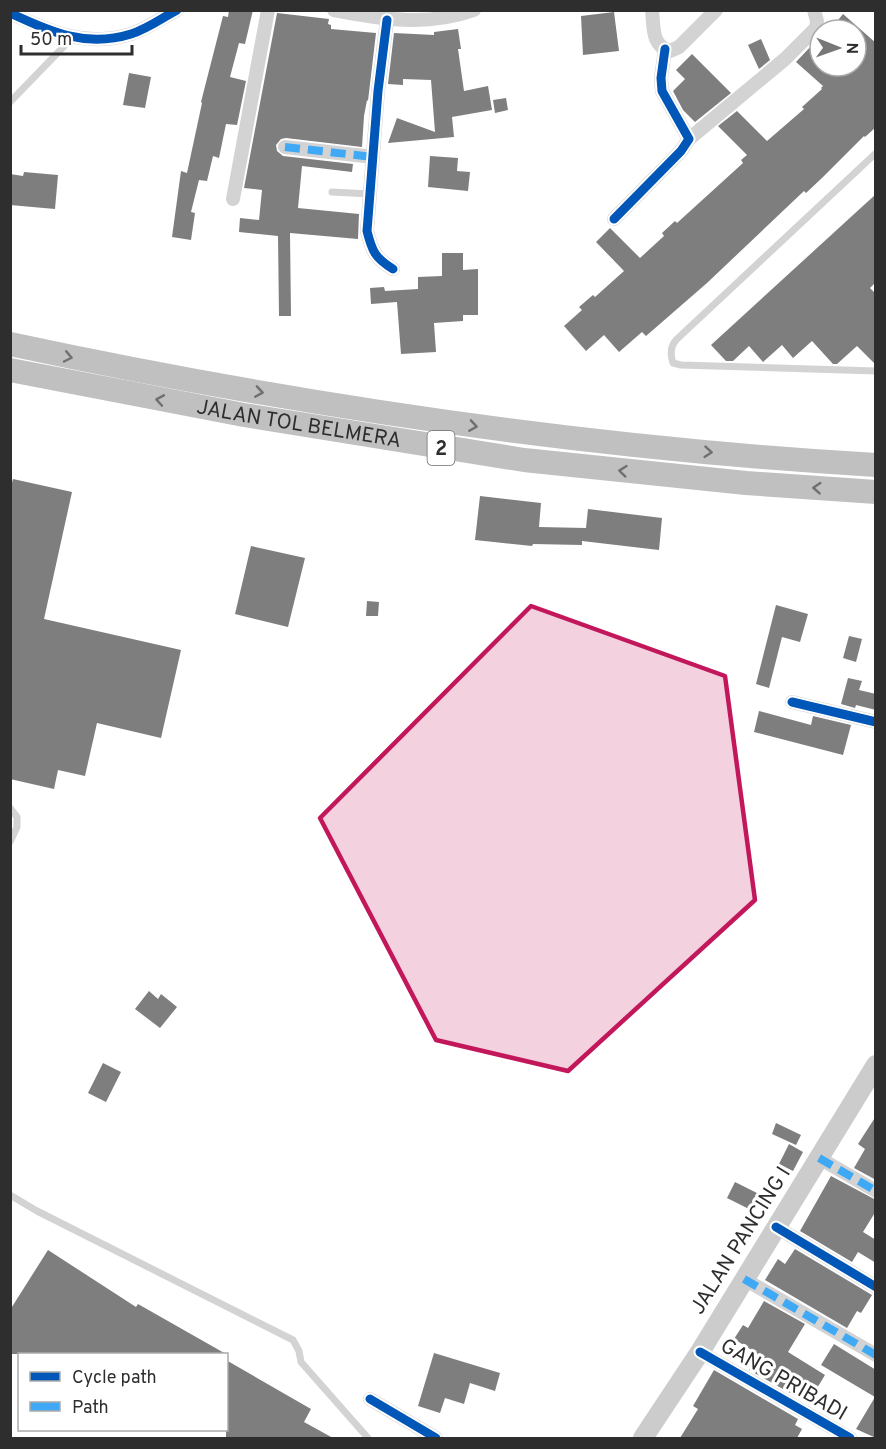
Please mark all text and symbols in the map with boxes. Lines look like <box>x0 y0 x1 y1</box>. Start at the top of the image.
scale bar <box>21 18 132 56</box>
north arrow <box>808 18 868 78</box>
text: 50 m <box>30 29 72 52</box>
text: N <box>841 42 861 54</box>
one-way arrow <box>62 350 72 363</box>
one-way arrow <box>254 385 264 398</box>
one-way arrow <box>156 394 166 407</box>
street label: JALAN TOL BELMERA <box>194 394 403 455</box>
one-way arrow <box>468 419 477 431</box>
road number: 2 <box>428 431 454 465</box>
one-way arrow <box>704 446 713 459</box>
one-way arrow <box>618 465 627 478</box>
one-way arrow <box>813 482 822 495</box>
street label: JALAN PANCING I <box>685 1162 798 1320</box>
street label: GANG PRIBADI <box>715 1333 852 1428</box>
legend <box>18 1353 228 1431</box>
text: Cycle path <box>72 1367 157 1390</box>
text: Path <box>72 1397 109 1420</box>

